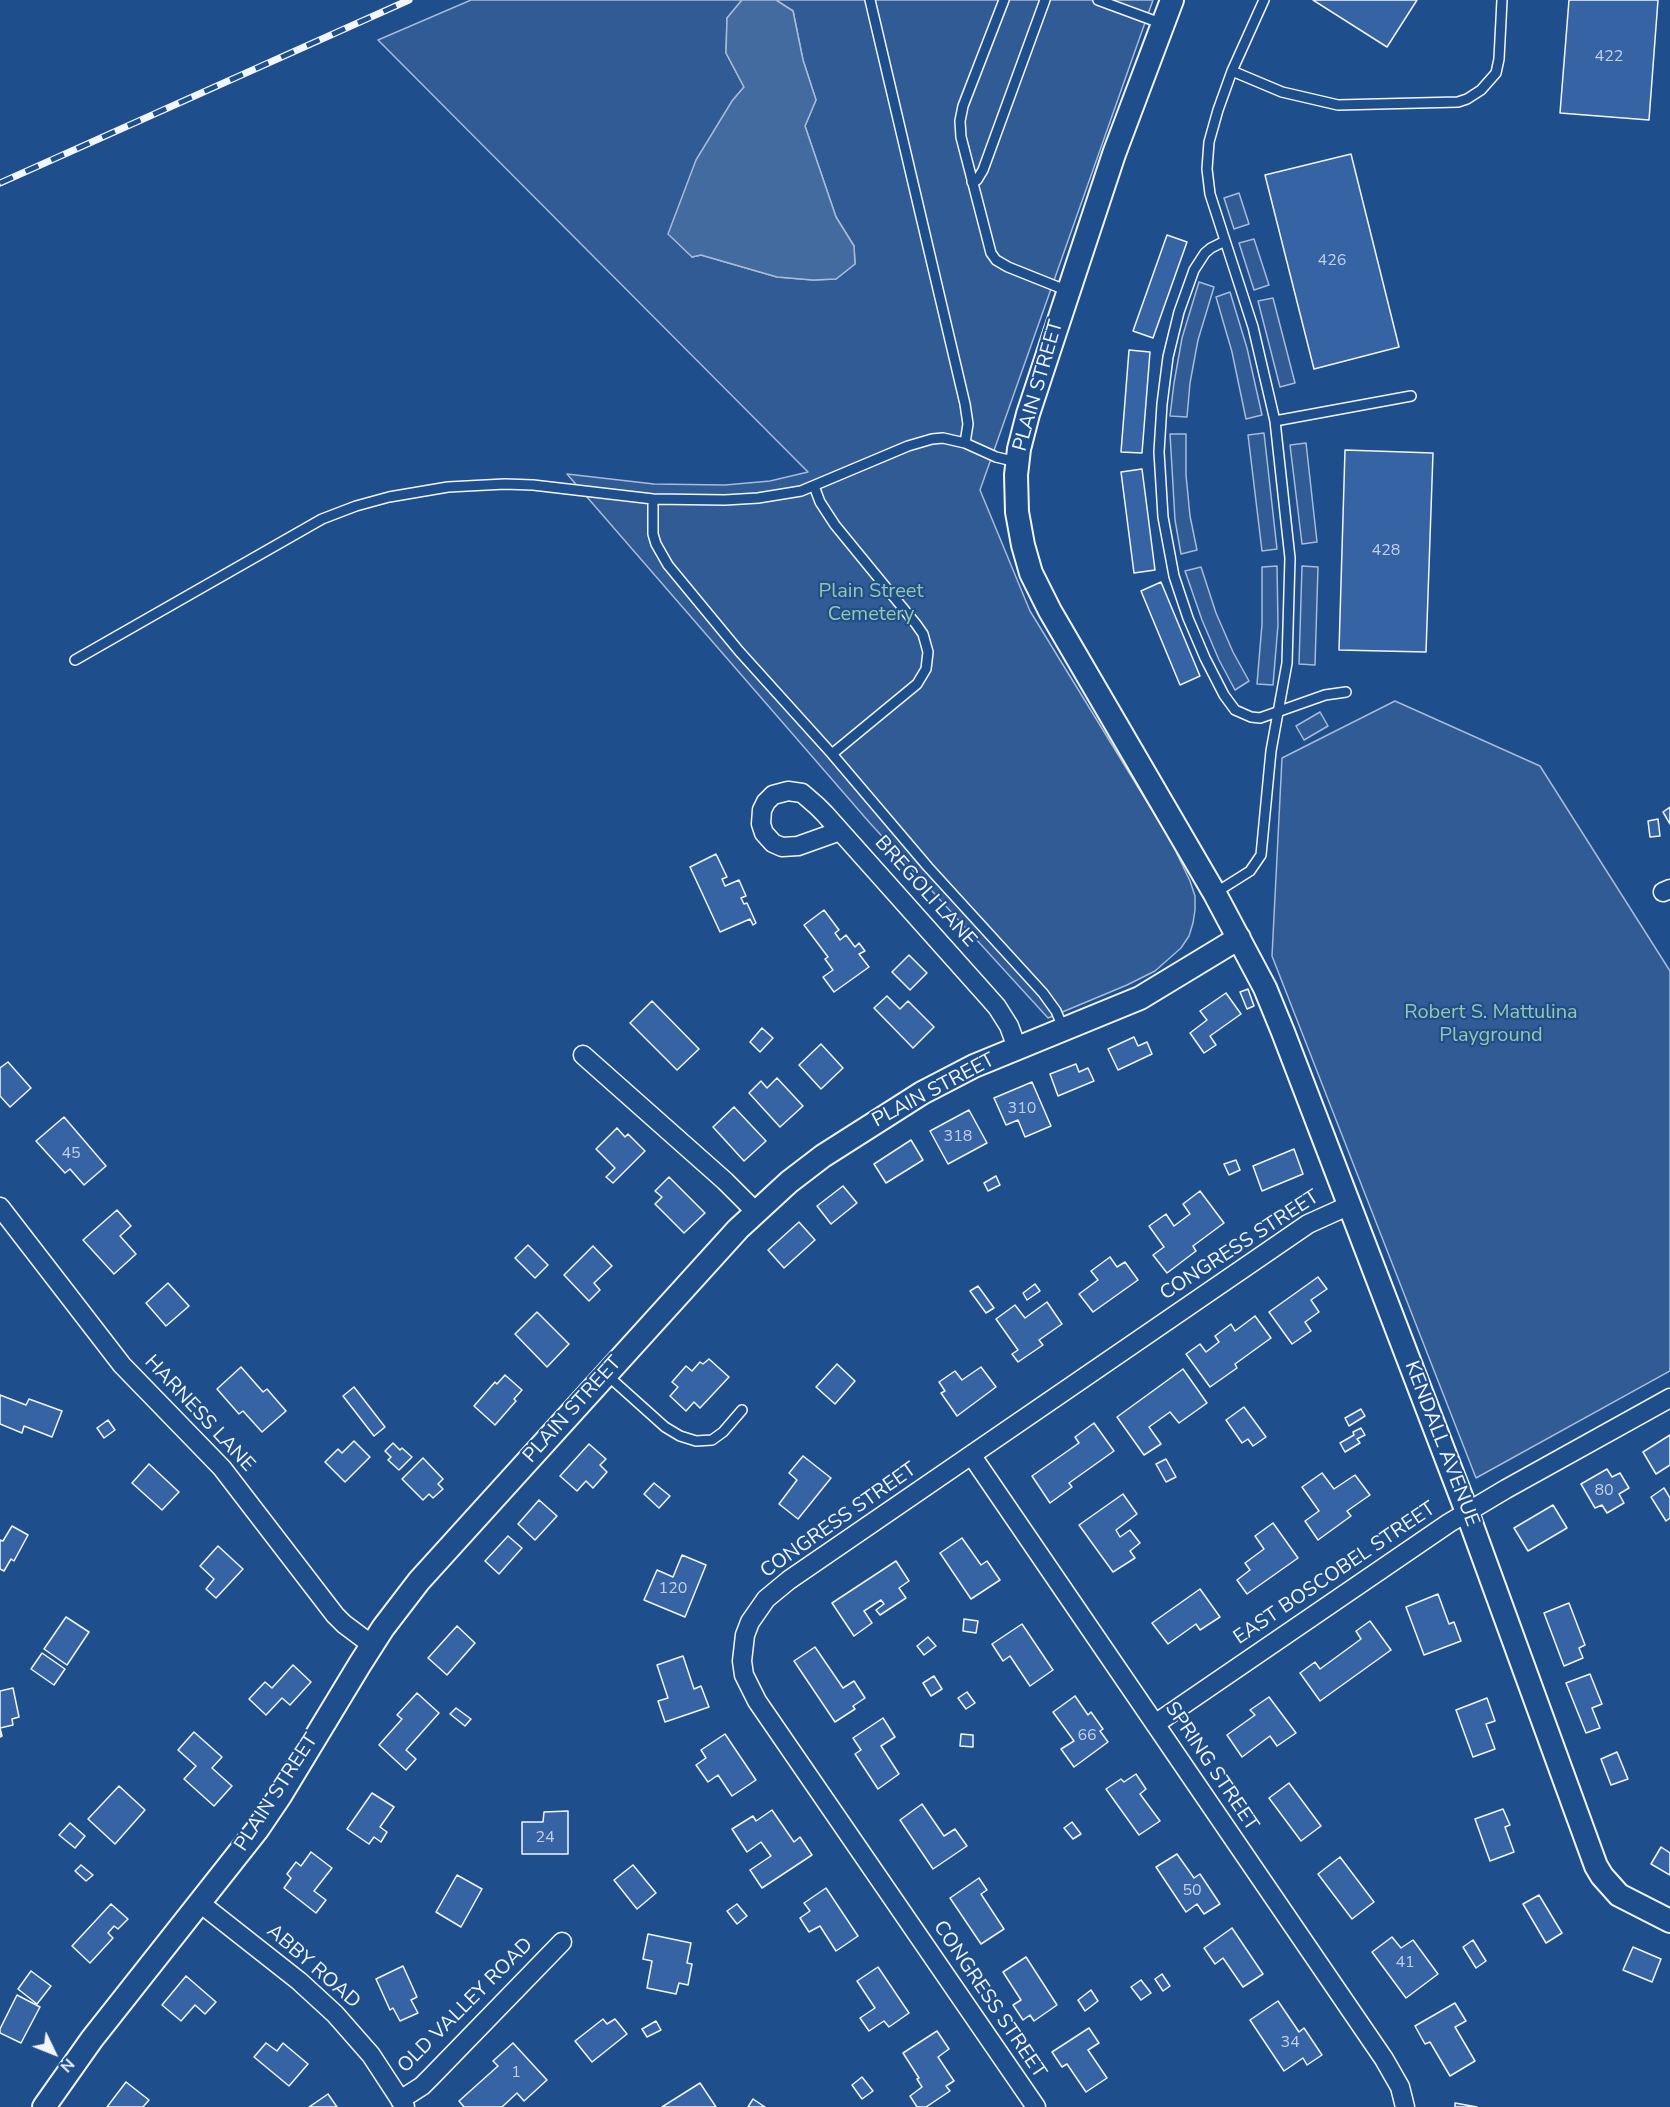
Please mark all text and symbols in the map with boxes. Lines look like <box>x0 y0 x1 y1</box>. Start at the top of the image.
house number: 422 <box>1595 47 1623 67</box>
house number: 426 <box>1318 251 1346 271</box>
street label: PLAIN STREET <box>1009 318 1069 454</box>
house number: 428 <box>1372 541 1400 561</box>
park label: Plain Street Cemetery <box>819 580 923 627</box>
street label: BREGOLI LANE <box>869 832 981 952</box>
park label: Robert S. Mattulina Playground <box>1404 1001 1578 1048</box>
street label: PLAIN STREET <box>869 1049 999 1133</box>
house number: 310 <box>1008 1099 1036 1119</box>
house number: 318 <box>944 1127 972 1147</box>
house number: 45 <box>61 1144 81 1164</box>
street label: CONGRESS STREET <box>1156 1186 1324 1306</box>
street label: HARNESS LANE <box>139 1351 259 1477</box>
street label: PLAIN STREET <box>519 1352 627 1468</box>
street label: KENDALL AVENUE <box>1398 1358 1484 1530</box>
street label: CONGRESS STREET <box>756 1458 922 1584</box>
house number: 80 <box>1594 1481 1614 1501</box>
street label: EAST BOSCOBEL STREET <box>1230 1497 1440 1651</box>
house number: 120 <box>659 1579 687 1599</box>
street label: SPRING STREET <box>1159 1698 1263 1836</box>
house number: 66 <box>1077 1726 1097 1746</box>
street label: PLAIN STREET <box>230 1730 324 1856</box>
house number: 24 <box>535 1828 555 1848</box>
house number: 50 <box>1182 1881 1202 1901</box>
street label: CONGRESS STREET <box>927 1917 1051 2083</box>
street label: ABBY ROAD <box>261 1920 365 2014</box>
street label: OLD VALLEY ROAD <box>393 1933 539 2079</box>
house number: 41 <box>1395 1953 1415 1973</box>
north arrow <box>24 2023 84 2083</box>
house number: 34 <box>1280 2033 1300 2053</box>
text: N <box>55 2053 79 2077</box>
house number: 1 <box>511 2063 521 2083</box>

